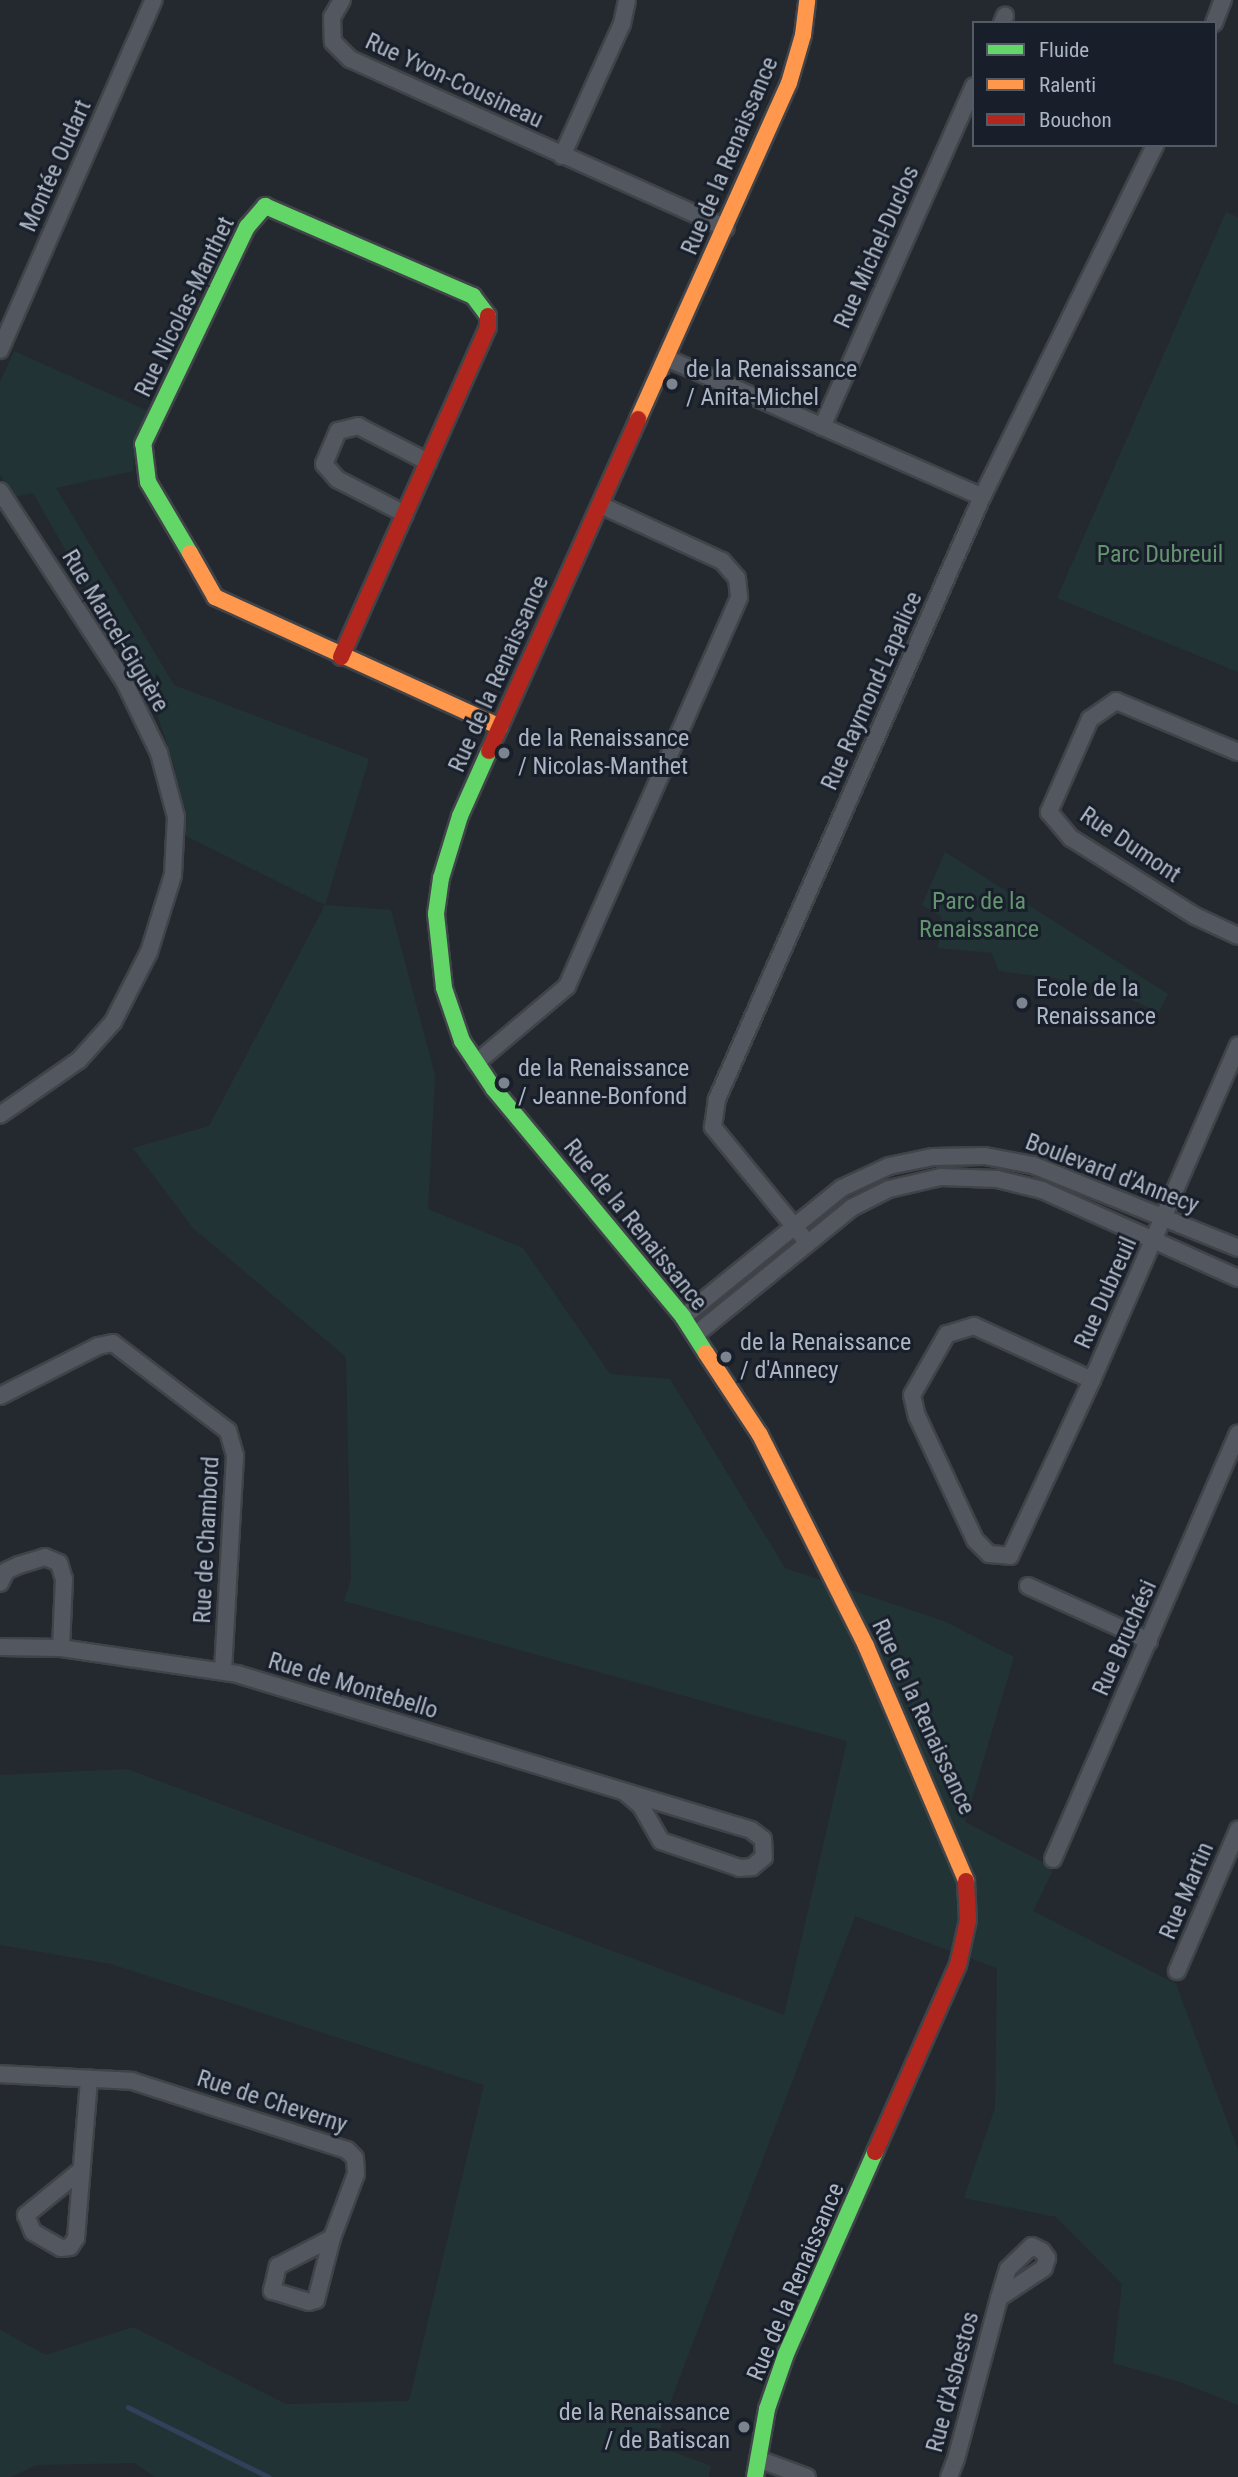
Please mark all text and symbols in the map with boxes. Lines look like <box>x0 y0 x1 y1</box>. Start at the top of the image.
legend <box>972 21 1217 147</box>
street label: Rue Yvon-Cousineau <box>361 27 547 135</box>
text: Fluide <box>1039 38 1089 62</box>
street label: Rue de la Renaissance <box>675 53 785 259</box>
text: Ralenti <box>1039 73 1096 97</box>
street label: Montée Oudart <box>14 96 98 236</box>
text: Bouchon <box>1039 108 1112 132</box>
street label: Rue Michel-Duclos <box>828 161 926 333</box>
street label: Rue Nicolas-Manthet <box>129 212 241 402</box>
place label: de la Renaissance / Anita-Michel <box>686 356 857 412</box>
marker: de la Renaissance / Anita-Michel <box>664 376 680 392</box>
park label: Parc Dubreuil <box>1097 541 1223 569</box>
street label: Rue Marcel-Giguère <box>55 545 175 717</box>
street label: Rue de la Renaissance <box>443 571 555 777</box>
street label: Rue Raymond-Lapalice <box>815 587 929 795</box>
place label: de la Renaissance / Nicolas-Manthet <box>518 725 689 781</box>
marker: de la Renaissance / Nicolas-Manthet <box>496 745 512 761</box>
street label: Rue Dumont <box>1074 801 1186 889</box>
park label: Parc de la Renaissance <box>919 888 1039 944</box>
place label: Ecole de la Renaissance <box>1036 975 1156 1031</box>
marker: Ecole de la Renaissance <box>1014 995 1030 1011</box>
place label: de la Renaissance / Jeanne-Bonfond <box>518 1055 689 1111</box>
marker: de la Renaissance / Jeanne-Bonfond <box>496 1075 512 1091</box>
street label: Boulevard d'Annecy <box>1021 1128 1203 1220</box>
street label: Rue de la Renaissance <box>557 1133 713 1317</box>
street label: Rue Dubreuil <box>1069 1233 1143 1353</box>
place label: de la Renaissance / d'Annecy <box>740 1329 911 1385</box>
marker: de la Renaissance / d'Annecy <box>718 1349 734 1365</box>
street label: Rue de Chambord <box>188 1456 226 1624</box>
street label: Rue Bruchési <box>1087 1576 1163 1700</box>
street label: Rue de la Renaissance <box>865 1615 981 1819</box>
street label: Rue de Montebello <box>265 1646 441 1726</box>
street label: Rue Martin <box>1154 1838 1220 1944</box>
street label: Rue de Cheverny <box>193 2064 351 2140</box>
street label: Rue de la Renaissance <box>741 2179 851 2385</box>
street label: Rue d'Asbestos <box>920 2308 986 2456</box>
place label: de la Renaissance / de Batiscan <box>559 2399 730 2455</box>
marker: de la Renaissance / de Batiscan <box>736 2419 752 2435</box>

